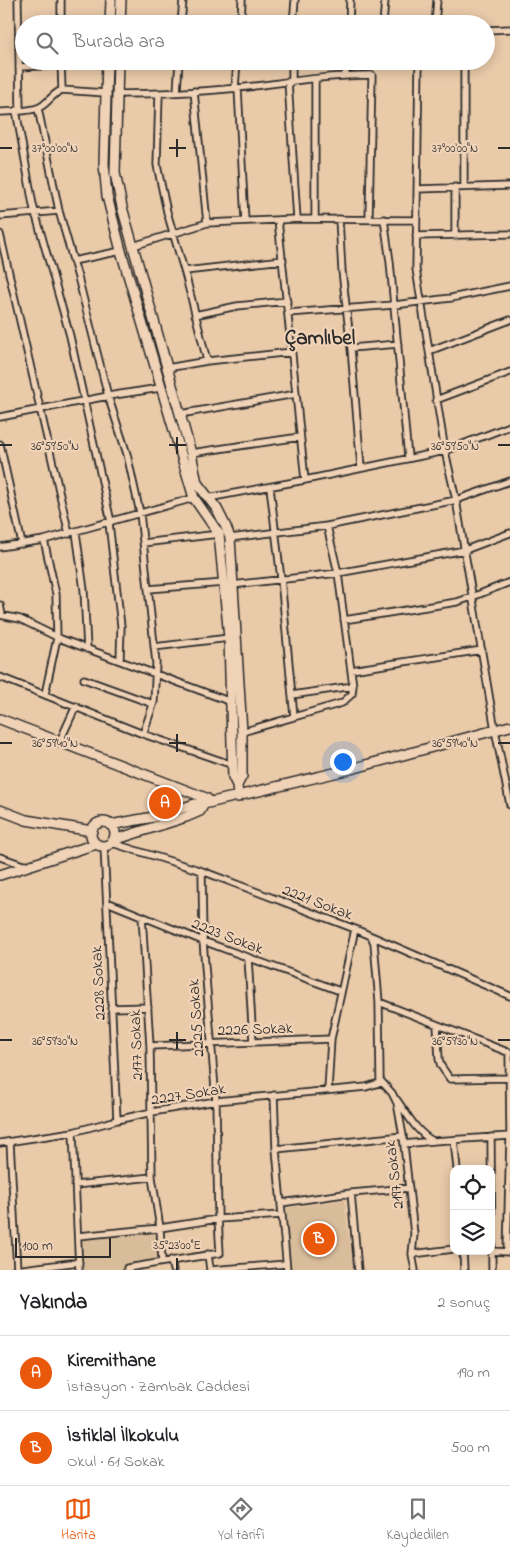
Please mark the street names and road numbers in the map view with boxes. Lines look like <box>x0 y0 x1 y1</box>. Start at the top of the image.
street label: 2221 Sokak <box>279 878 357 928</box>
street label: 2223 Sokak <box>188 912 268 962</box>
street label: 2228 Sokak <box>85 944 113 1021</box>
street label: 2225 Sokak <box>182 977 212 1057</box>
street label: 2177 Sokak <box>124 1008 150 1081</box>
street label: 2226 Sokak <box>217 1017 294 1043</box>
street label: 2227 Sokak <box>149 1077 228 1113</box>
street label: 2197 Sokak <box>379 1138 411 1211</box>

